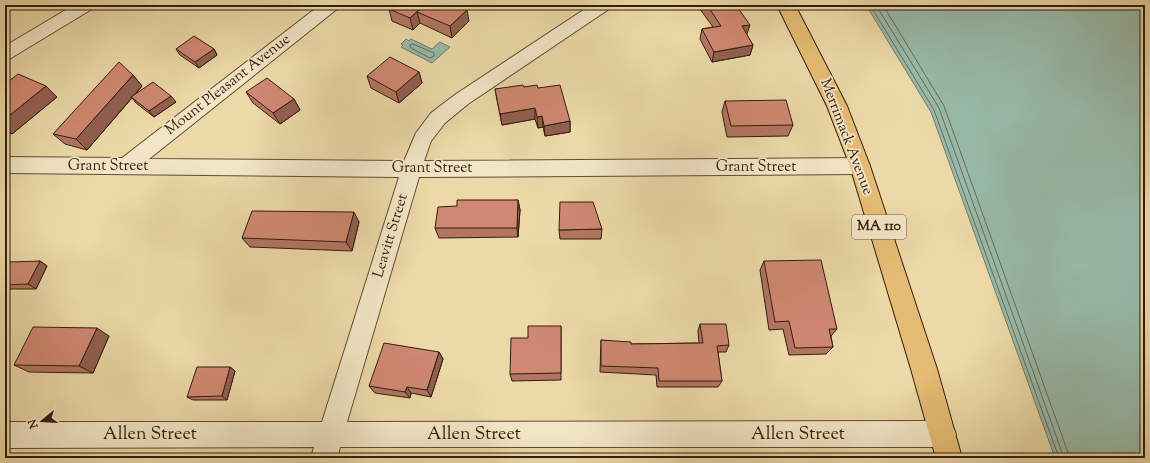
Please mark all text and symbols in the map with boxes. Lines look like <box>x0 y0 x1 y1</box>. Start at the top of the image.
street label: Mount Pleasant Avenue <box>161 29 295 141</box>
street label: Merrimack Avenue <box>814 76 878 198</box>
street label: Grant Street <box>68 156 148 177</box>
street label: Grant Street <box>716 157 796 178</box>
street label: Grant Street <box>392 158 472 179</box>
street label: Leavitt Street <box>368 191 414 281</box>
road number: MA 110 <box>852 215 906 239</box>
north arrow <box>22 401 62 441</box>
text: N <box>24 417 43 431</box>
street label: Allen Street <box>103 422 197 448</box>
street label: Allen Street <box>427 422 521 448</box>
street label: Allen Street <box>751 422 845 448</box>

